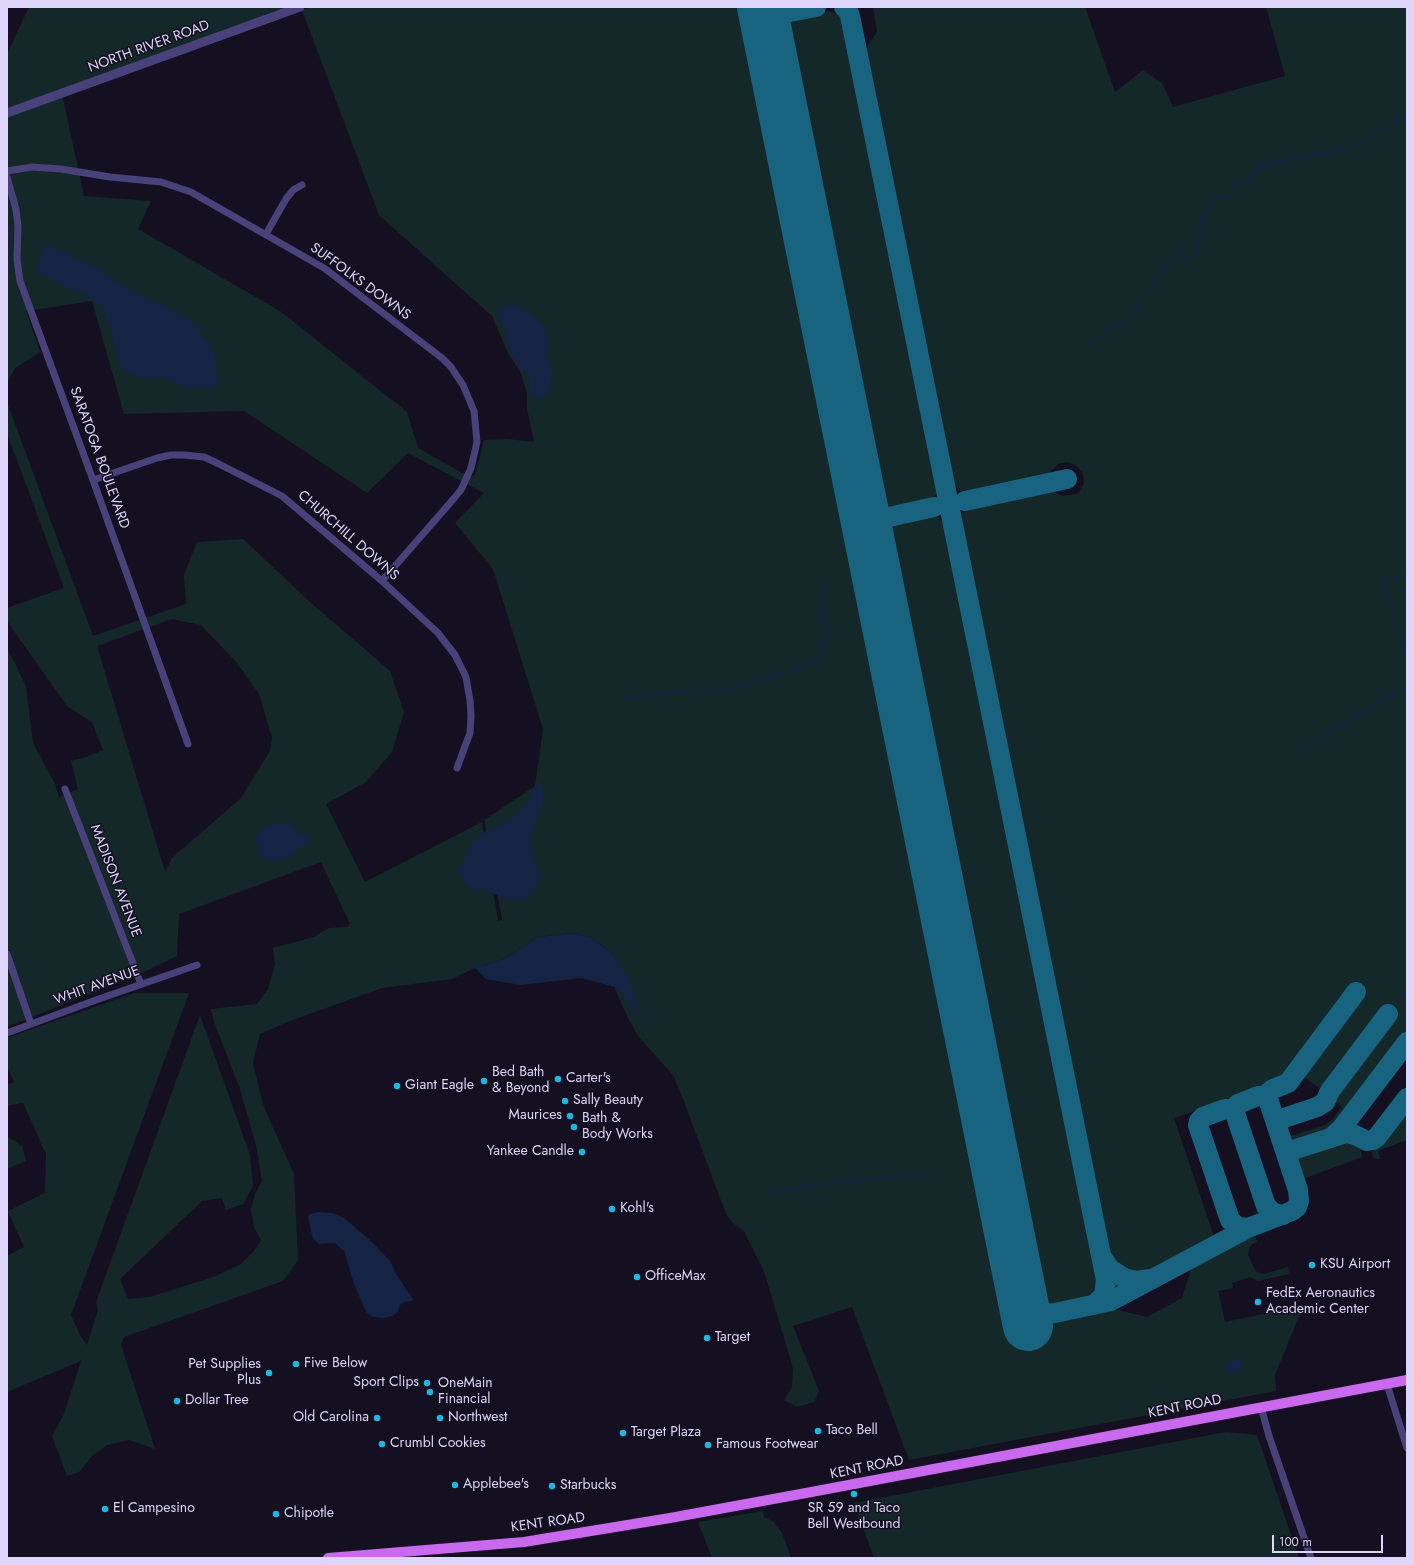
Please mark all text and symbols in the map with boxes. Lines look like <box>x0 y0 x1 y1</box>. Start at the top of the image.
street label: NORTH RIVER ROAD <box>86 17 212 77</box>
street label: SUFFOLKS DOWNS <box>306 240 414 324</box>
street label: SARATOGA BOULEVARD <box>65 385 133 531</box>
street label: CHURCHILL DOWNS <box>294 487 402 585</box>
street label: MADISON AVENUE <box>86 822 144 940</box>
street label: WHIT AVENUE <box>52 963 142 1009</box>
place label: Bed Bath & Beyond <box>492 1065 549 1098</box>
place label: Carter's <box>566 1071 611 1087</box>
marker: Carter's <box>553 1074 563 1084</box>
marker: Bed Bath & Beyond <box>479 1076 489 1086</box>
place label: Giant Eagle <box>405 1078 474 1094</box>
marker: Giant Eagle <box>392 1081 402 1091</box>
place label: Sally Beauty <box>573 1093 643 1109</box>
marker: Sally Beauty <box>560 1096 570 1106</box>
place label: Maurices <box>509 1108 562 1124</box>
marker: Maurices <box>565 1111 575 1121</box>
place label: Bath & Body Works <box>582 1111 653 1144</box>
marker: Bath & Body Works <box>569 1122 579 1132</box>
place label: Yankee Candle <box>487 1144 574 1160</box>
marker: Yankee Candle <box>577 1147 587 1157</box>
place label: Kohl's <box>620 1201 654 1217</box>
marker: Kohl's <box>607 1204 617 1214</box>
place label: KSU Airport <box>1320 1257 1390 1273</box>
marker: KSU Airport <box>1307 1260 1317 1270</box>
place label: OfficeMax <box>645 1269 706 1285</box>
marker: OfficeMax <box>632 1272 642 1282</box>
place label: FedEx Aeronautics Academic Center <box>1266 1286 1375 1318</box>
marker: FedEx Aeronautics Academic Center <box>1253 1297 1263 1307</box>
place label: Target <box>715 1330 750 1346</box>
marker: Target <box>702 1333 712 1343</box>
place label: Five Below <box>304 1356 367 1372</box>
place label: Pet Supplies Plus <box>188 1357 261 1390</box>
marker: Five Below <box>291 1359 301 1369</box>
marker: Pet Supplies Plus <box>264 1368 274 1378</box>
place label: Sport Clips <box>353 1375 419 1391</box>
place label: OneMain Financial <box>438 1376 493 1408</box>
marker: Sport Clips <box>422 1378 432 1388</box>
marker: OneMain Financial <box>425 1387 435 1397</box>
street label: KENT ROAD <box>1147 1392 1223 1422</box>
place label: Dollar Tree <box>185 1393 249 1409</box>
marker: Dollar Tree <box>172 1396 182 1406</box>
place label: Old Carolina <box>293 1410 369 1426</box>
place label: Northwest <box>448 1410 507 1426</box>
marker: Old Carolina <box>372 1413 382 1423</box>
marker: Northwest <box>435 1413 445 1423</box>
place label: Taco Bell <box>826 1423 878 1439</box>
place label: Target Plaza <box>631 1425 701 1441</box>
marker: Taco Bell <box>813 1426 823 1436</box>
marker: Target Plaza <box>618 1428 628 1438</box>
place label: Crumbl Cookies <box>390 1436 486 1452</box>
place label: Famous Footwear <box>716 1437 818 1453</box>
marker: Crumbl Cookies <box>377 1439 387 1449</box>
marker: Famous Footwear <box>703 1440 713 1450</box>
street label: KENT ROAD <box>829 1453 905 1483</box>
place label: Applebee's <box>463 1477 529 1493</box>
place label: Starbucks <box>560 1478 616 1494</box>
marker: Applebee's <box>450 1480 460 1490</box>
marker: Starbucks <box>547 1481 557 1491</box>
marker: SR 59 and Taco Bell Westbound <box>849 1489 859 1499</box>
place label: El Campesino <box>113 1501 195 1517</box>
place label: SR 59 and Taco Bell Westbound <box>808 1501 900 1534</box>
marker: El Campesino <box>100 1504 110 1514</box>
place label: Chipotle <box>284 1506 334 1522</box>
marker: Chipotle <box>271 1509 281 1519</box>
street label: KENT ROAD <box>510 1510 586 1536</box>
scale bar <box>1274 1527 1385 1553</box>
text: 100 m <box>1279 1533 1312 1551</box>

